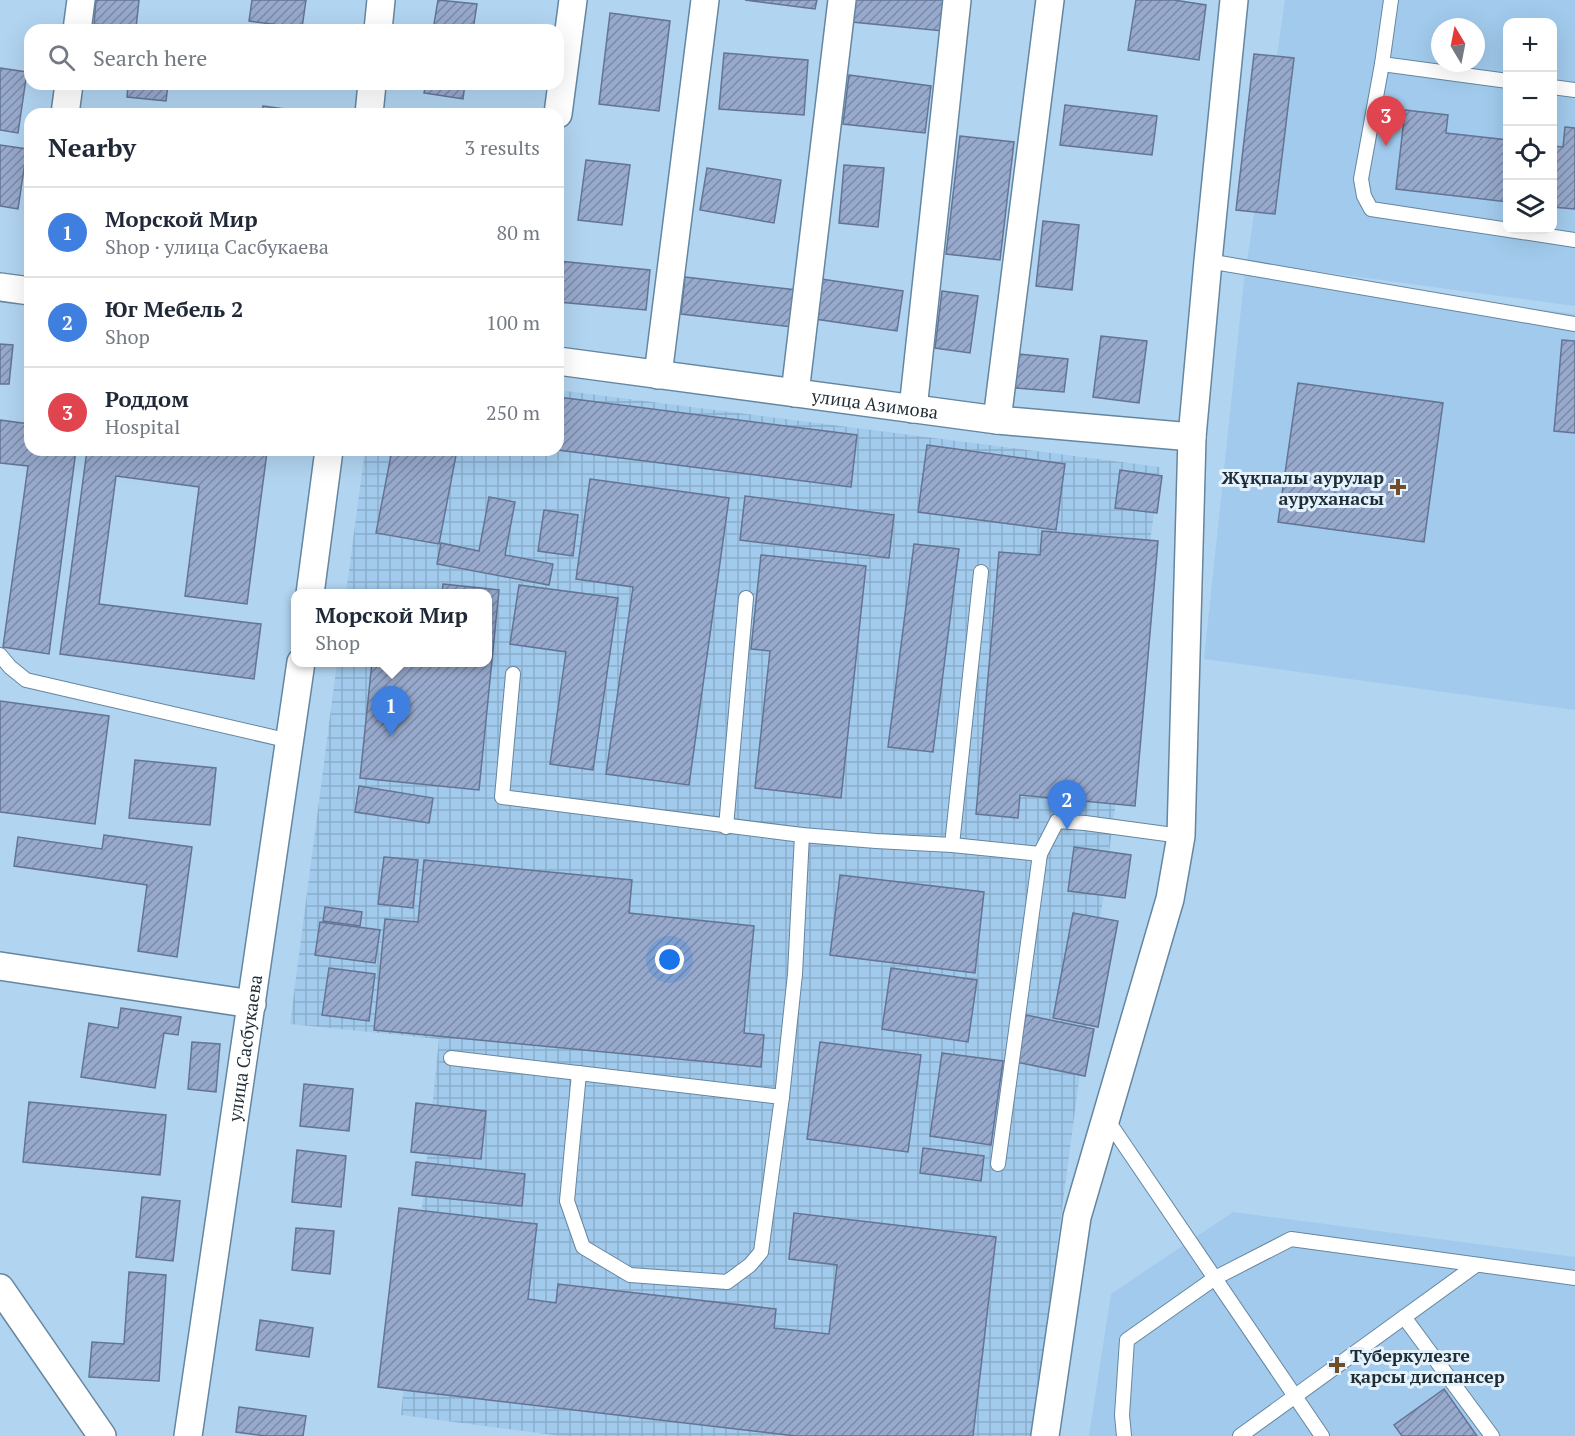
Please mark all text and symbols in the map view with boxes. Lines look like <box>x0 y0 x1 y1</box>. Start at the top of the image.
north arrow <box>1431 18 1485 72</box>
map controls <box>1503 18 1557 234</box>
button: + <box>1503 18 1557 72</box>
search box <box>24 24 564 90</box>
icon: search <box>45 41 78 74</box>
text: Search here <box>93 43 207 72</box>
button: − <box>1503 72 1557 126</box>
pin: 3 <box>1366 96 1406 146</box>
button: locate <box>1503 126 1557 180</box>
text: Nearby <box>48 130 136 164</box>
text: 3 results <box>465 134 540 161</box>
button: layers <box>1503 180 1557 234</box>
text: Морской Мир <box>105 204 258 233</box>
text: 1 <box>62 219 73 246</box>
text: 80 m <box>497 219 540 246</box>
text: Shop · улица Сасбукаева <box>105 233 329 260</box>
text: Юг Мебель 2 <box>105 294 243 323</box>
text: 2 <box>62 309 73 336</box>
text: 100 m <box>486 309 540 336</box>
text: Shop <box>105 323 150 350</box>
street label: улица Азимова <box>809 383 940 424</box>
text: Роддом <box>105 384 189 413</box>
text: 3 <box>62 399 73 426</box>
text: 250 m <box>486 399 540 426</box>
text: Hospital <box>105 413 180 440</box>
place label: Жұқпалы аурулар ауруханасы <box>1222 465 1384 510</box>
marker: Жұқпалы аурулар ауруханасы <box>1389 478 1407 496</box>
popup <box>291 589 492 667</box>
text: Морской Мир <box>315 600 468 629</box>
text: Shop <box>315 629 360 656</box>
pin: 1 <box>372 686 410 736</box>
pin: 2 <box>1048 780 1086 830</box>
your location <box>655 945 684 974</box>
street label: улица Сасбукаева <box>222 973 267 1124</box>
place label: Туберкулезге қарсы диспансер <box>1350 1343 1505 1388</box>
marker: Туберкулезге қарсы диспансер <box>1328 1356 1346 1374</box>

